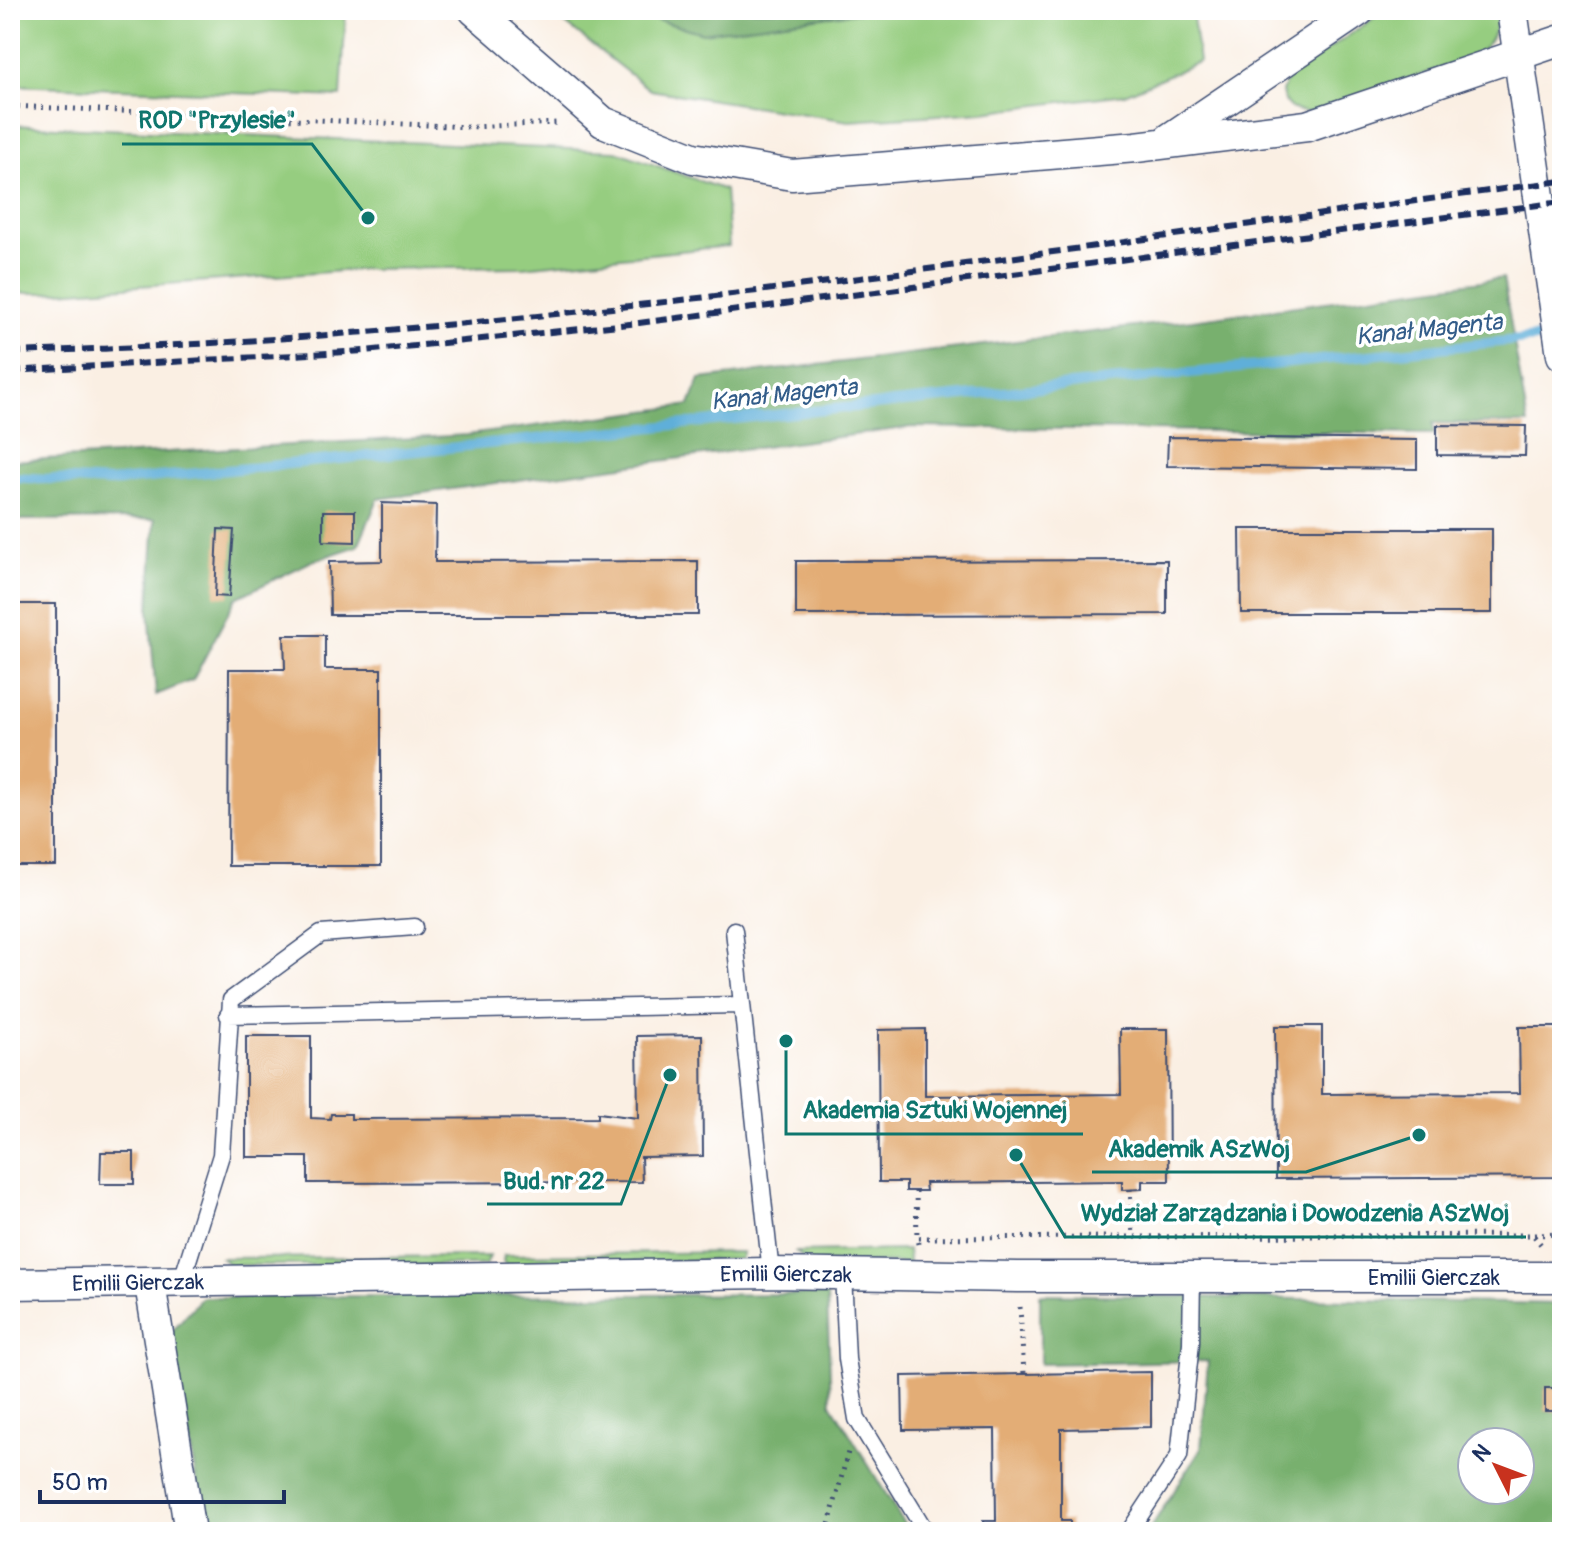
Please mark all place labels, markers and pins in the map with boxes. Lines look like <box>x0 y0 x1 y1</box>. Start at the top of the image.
callout: ROD "Przylesie" <box>122 96 312 144</box>
callout: Akademia Sztuki Wojennej <box>786 1086 1083 1134</box>
callout: Akademik ASzWoj <box>1092 1124 1306 1172</box>
callout: Bud. nr 22 <box>487 1156 621 1204</box>
callout: Wydział Zarządzania i Dowodzenia ASzWoj <box>1065 1189 1526 1237</box>

